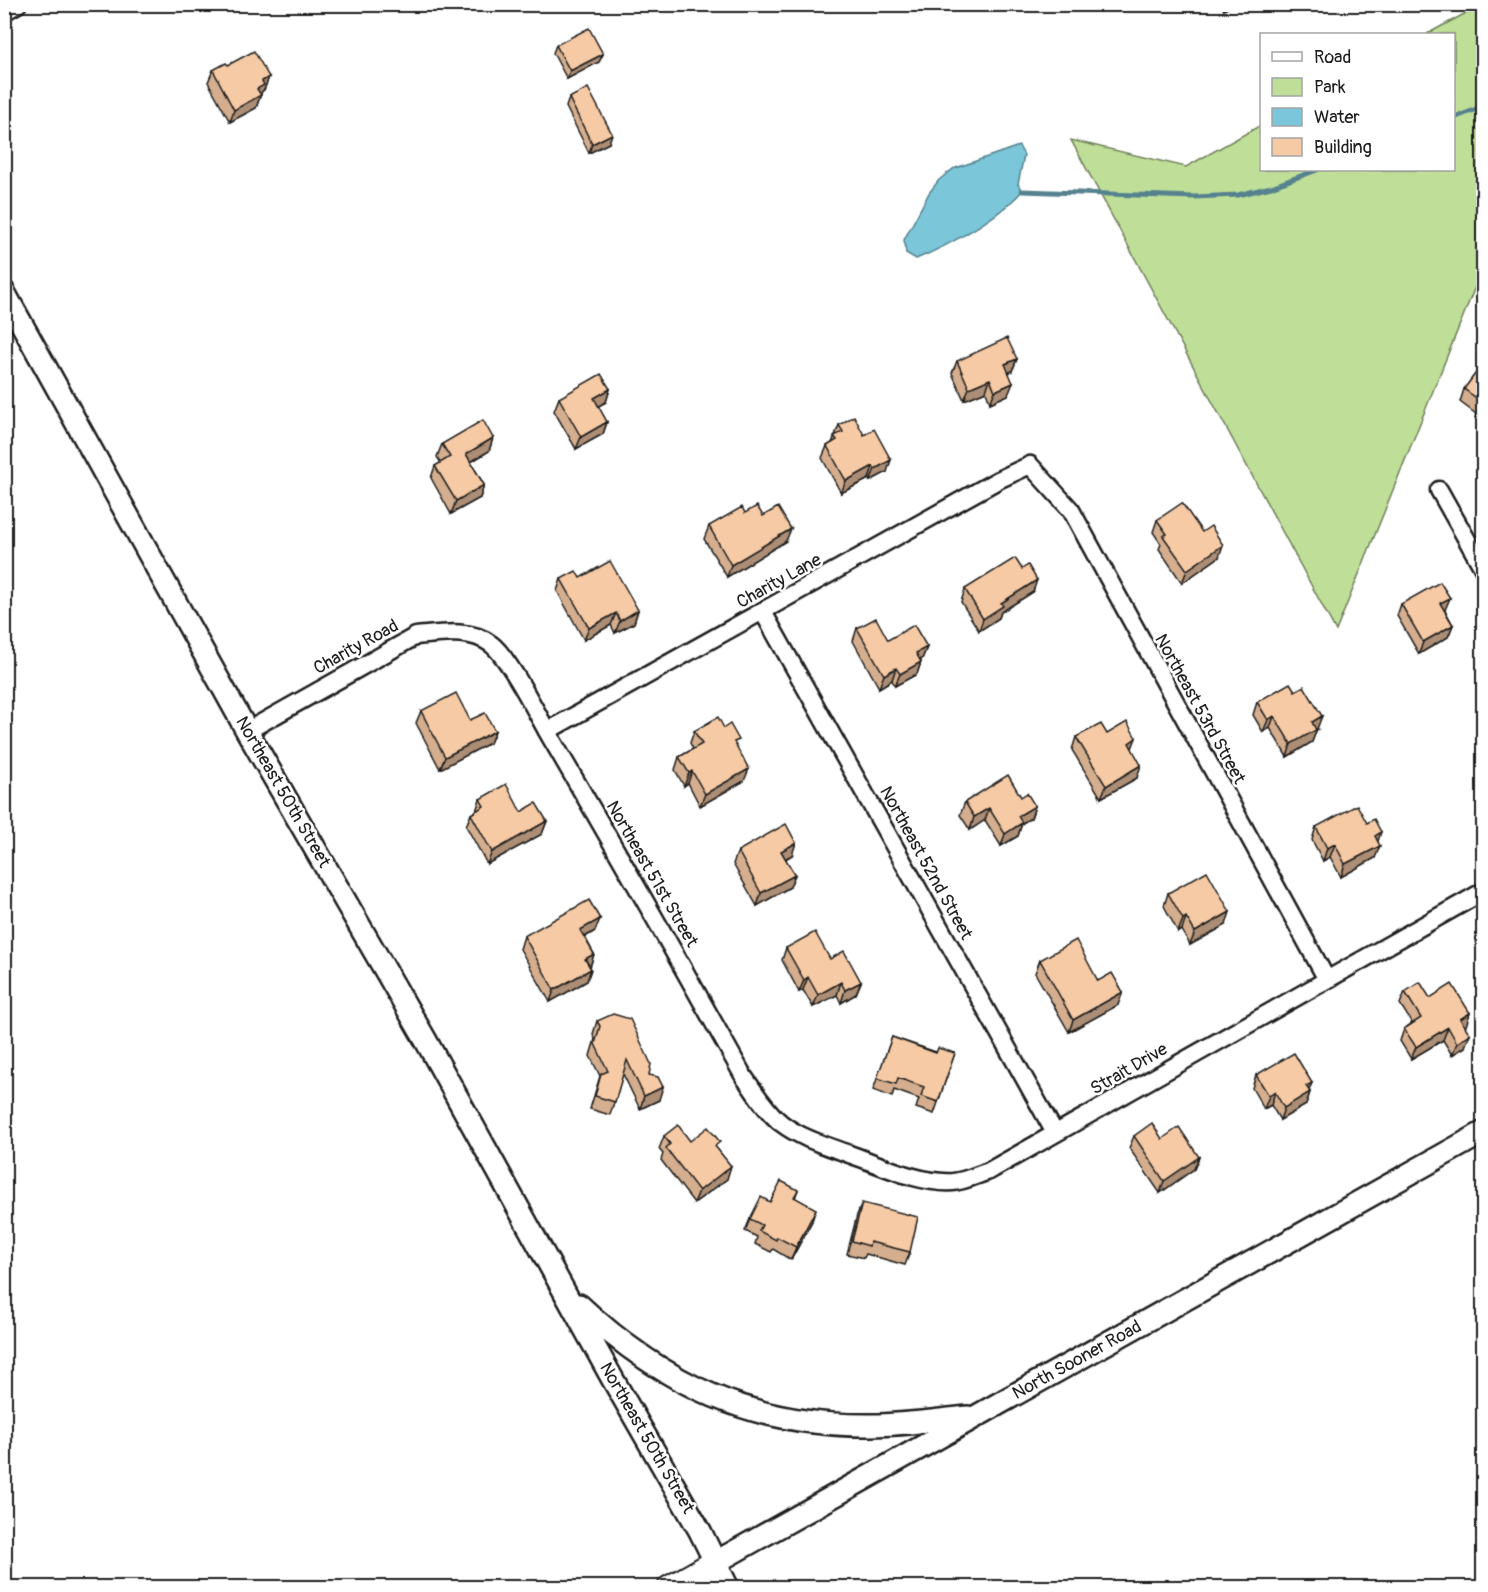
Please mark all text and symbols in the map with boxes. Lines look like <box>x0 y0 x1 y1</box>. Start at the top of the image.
legend <box>1260 33 1455 171</box>
text: Road <box>1314 46 1351 69</box>
text: Park <box>1314 76 1346 99</box>
text: Water <box>1314 106 1360 129</box>
text: Building <box>1314 136 1372 159</box>
street label: Charity Lane <box>733 548 826 614</box>
street label: Charity Road <box>309 614 403 680</box>
street label: Northeast 53rd Street <box>1149 630 1251 789</box>
street label: Northeast 50th Street <box>230 712 336 872</box>
street label: Northeast 52nd Street <box>874 782 978 944</box>
street label: Northeast 51st Street <box>601 797 704 952</box>
street label: Strait Drive <box>1086 1038 1172 1100</box>
street label: North Sooner Road <box>1008 1315 1146 1405</box>
street label: Northeast 50th Street <box>594 1358 700 1518</box>

